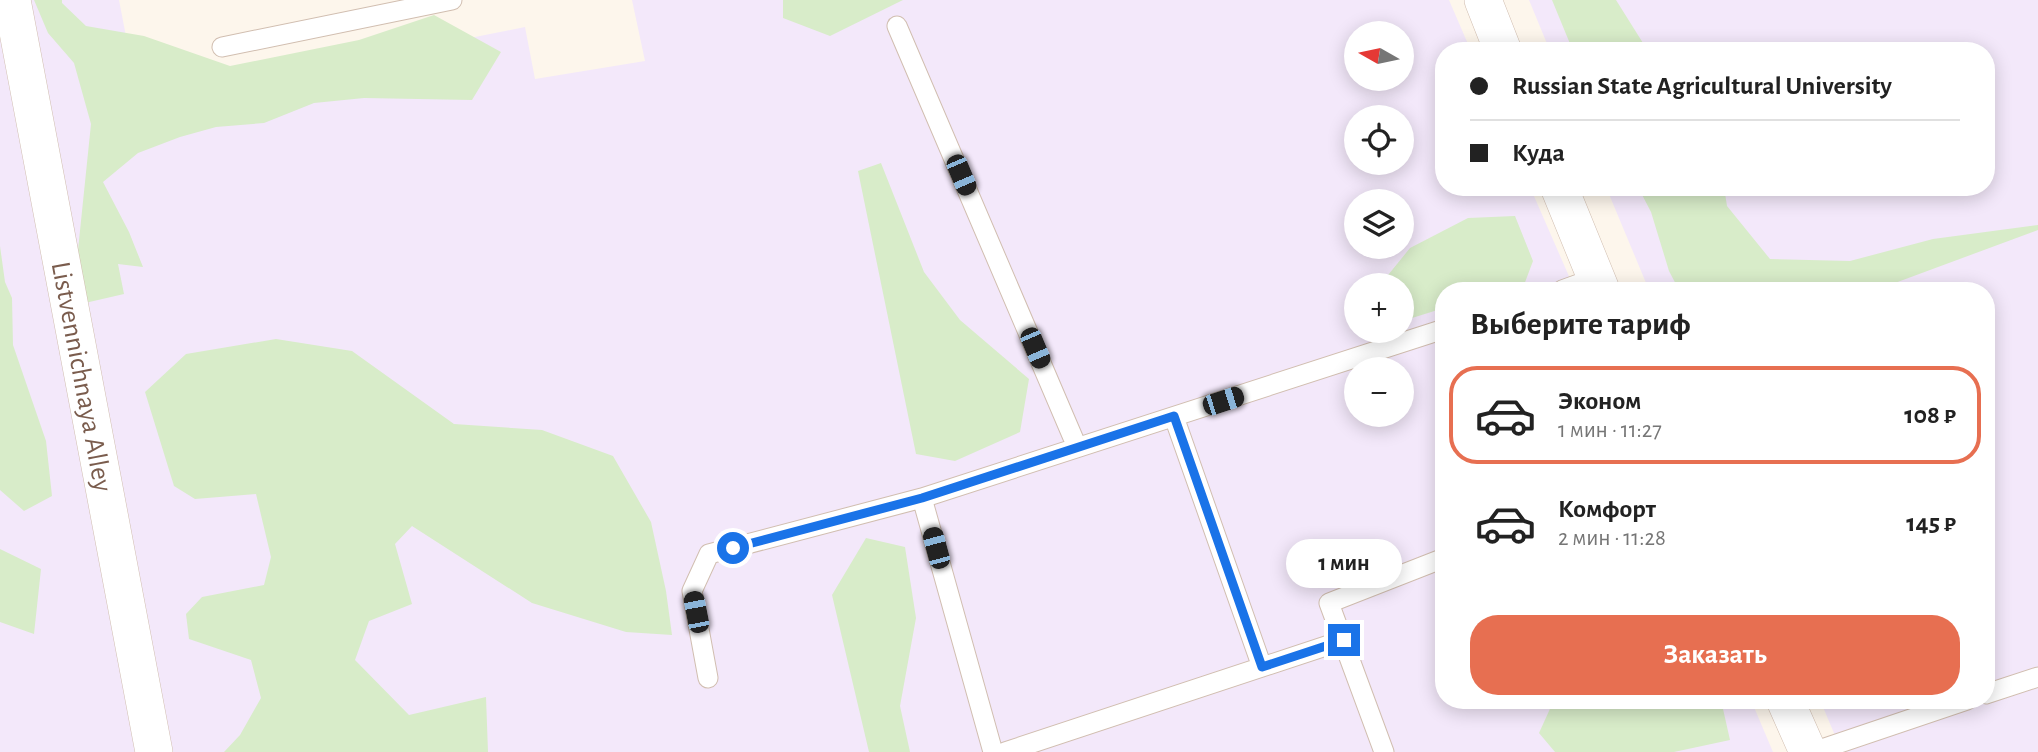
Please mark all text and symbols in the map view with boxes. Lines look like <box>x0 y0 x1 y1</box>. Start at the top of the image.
north arrow <box>1344 21 1414 91</box>
map controls <box>1344 21 1414 427</box>
text: Russian State Agricultural University <box>1512 73 1892 99</box>
button: locate <box>1344 105 1414 175</box>
text: Куда <box>1512 140 1565 166</box>
car <box>944 152 979 198</box>
button: layers <box>1344 189 1414 259</box>
street label: Listvennichnaya Alley <box>46 259 117 494</box>
button: + <box>1344 273 1414 343</box>
text: Выберите тариф <box>1470 308 1691 340</box>
car <box>1018 325 1053 371</box>
button: − <box>1344 357 1414 427</box>
icon: car <box>1474 384 1537 447</box>
car <box>1200 385 1247 417</box>
text: Эконом <box>1558 388 1641 414</box>
text: 108 ₽ <box>1904 402 1956 428</box>
text: 1 мин · 11:27 <box>1558 419 1662 442</box>
icon: car <box>1474 492 1537 555</box>
text: Комфорт <box>1558 496 1656 522</box>
text: 145 ₽ <box>1906 510 1956 536</box>
car <box>921 525 952 571</box>
text: 2 мин · 11:28 <box>1558 527 1666 550</box>
route start <box>717 532 749 564</box>
callout: 1 мин <box>1286 538 1402 588</box>
text: 1 мин <box>1318 552 1370 575</box>
car <box>682 589 711 635</box>
button: Заказать <box>1470 615 1960 695</box>
route end <box>1328 624 1360 656</box>

